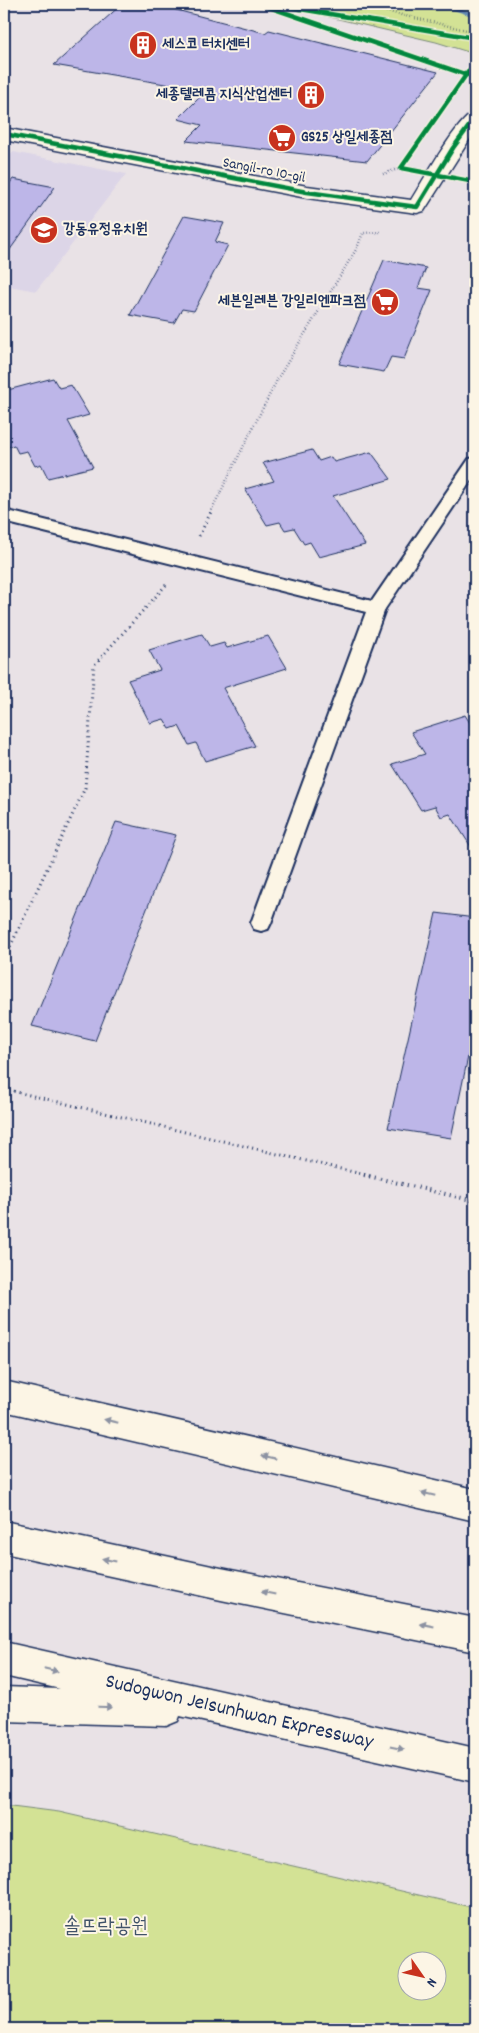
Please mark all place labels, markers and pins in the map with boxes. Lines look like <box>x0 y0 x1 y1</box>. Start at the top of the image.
building icon: 세스코 터치센터 <box>128 30 158 60</box>
place label: 세스코 터치센터 <box>162 34 250 56</box>
building icon: 세종텔레콤 지식산업센터 <box>296 80 326 110</box>
place label: 세종텔레콤 지식산업센터 <box>156 84 292 106</box>
supermarket icon: GS25 상일세종점 <box>267 123 297 153</box>
place label: GS25 상일세종점 <box>301 127 392 149</box>
school or university icon: 강동유정유치원 <box>29 215 59 245</box>
place label: 강동유정유치원 <box>63 219 148 241</box>
supermarket icon: 세븐일레븐 강일리엔파크점 <box>370 287 400 317</box>
place label: 세븐일레븐 강일리엔파크점 <box>218 291 366 313</box>

